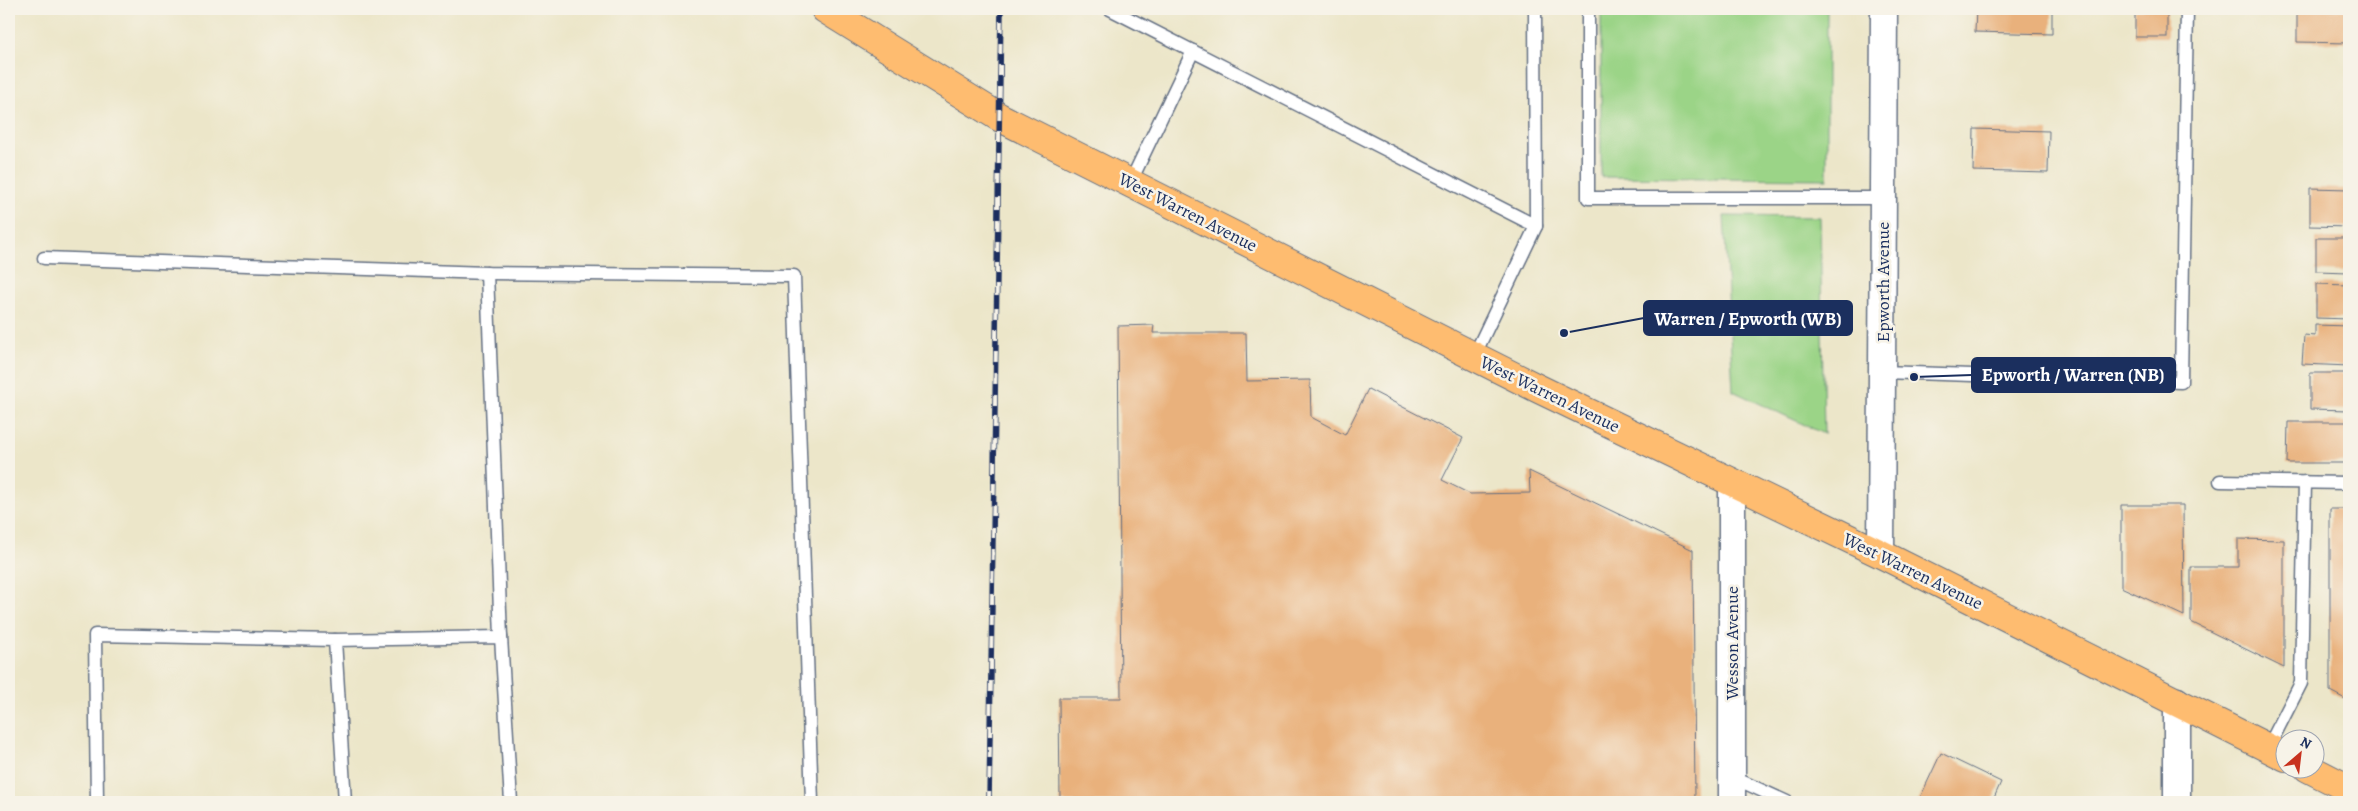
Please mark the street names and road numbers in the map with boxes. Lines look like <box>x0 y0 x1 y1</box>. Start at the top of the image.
street label: West Warren Avenue <box>1114 166 1261 257</box>
street label: Epworth Avenue <box>1871 222 1895 342</box>
street label: West Warren Avenue <box>1475 349 1624 438</box>
street label: West Warren Avenue <box>1838 526 1987 615</box>
street label: Wesson Avenue <box>1720 586 1744 701</box>

